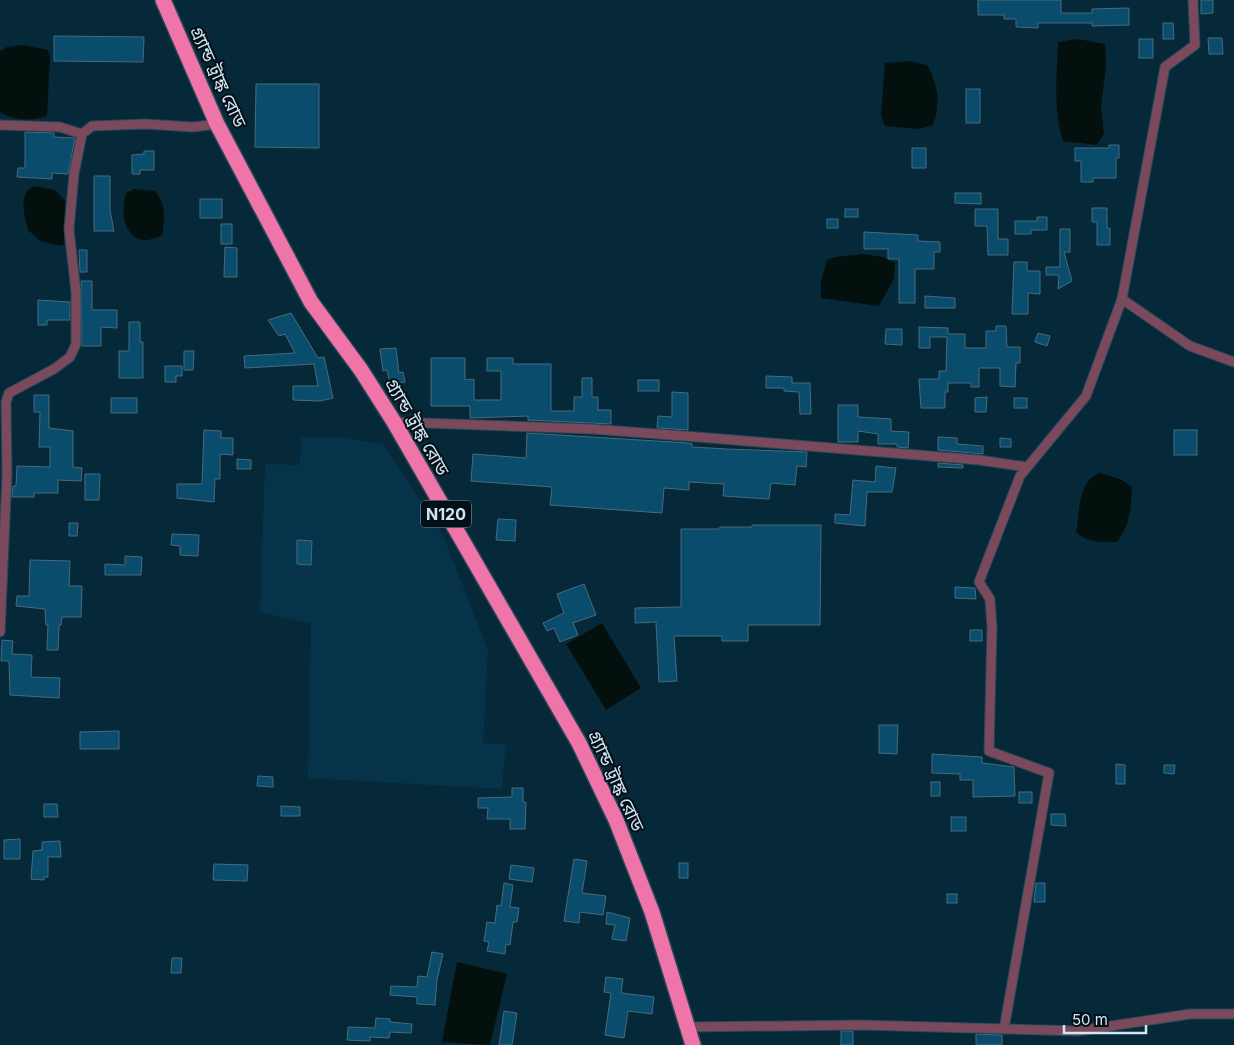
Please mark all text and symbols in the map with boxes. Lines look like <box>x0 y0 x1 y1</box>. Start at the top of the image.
street label: গ্র্যান্ড ট্রাঙ্ক রোড <box>186 23 251 131</box>
street label: গ্র্যান্ড ট্রাঙ্ক রোড <box>381 374 454 479</box>
road number: N120 <box>421 500 471 528</box>
street label: গ্র্যান্ড ট্রাঙ্ক রোড <box>584 727 649 835</box>
scale bar <box>1064 1002 1146 1034</box>
text: 50 m <box>1072 1010 1108 1029</box>

